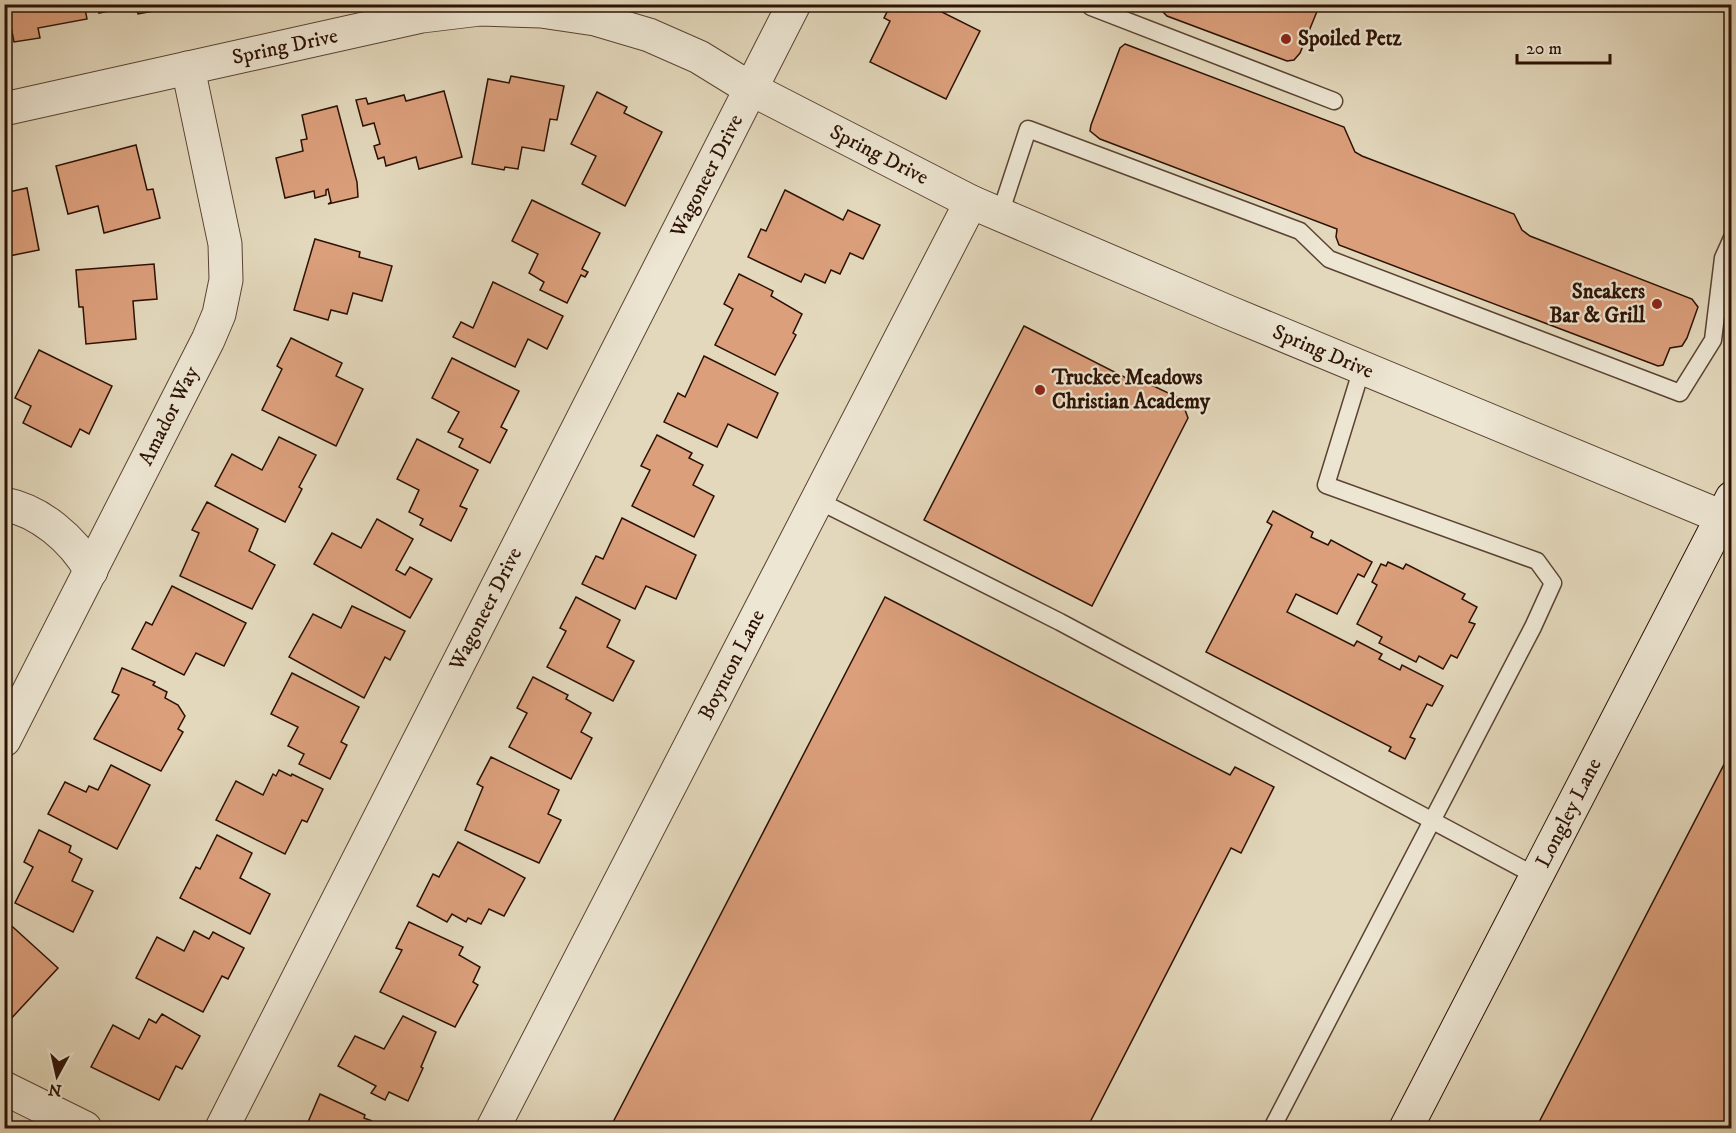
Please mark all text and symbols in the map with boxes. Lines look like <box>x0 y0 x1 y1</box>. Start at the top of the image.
street label: Spring Drive <box>230 23 340 71</box>
place label: Spoiled Petz <box>1298 26 1402 52</box>
scale bar <box>1517 27 1610 65</box>
marker: Spoiled Petz <box>1279 32 1293 46</box>
text: 20 m <box>1526 38 1562 60</box>
street label: Wagoneer Drive <box>664 110 749 243</box>
street label: Spring Drive <box>825 119 933 191</box>
place label: Sneakers Bar & Grill <box>1549 279 1646 329</box>
marker: Sneakers Bar & Grill <box>1650 297 1664 311</box>
street label: Spring Drive <box>1269 319 1378 385</box>
street label: Amador Way <box>133 361 206 470</box>
place label: Truckee Meadows Christian Academy <box>1051 365 1211 415</box>
marker: Truckee Meadows Christian Academy <box>1033 383 1047 397</box>
street label: Wagoneer Drive <box>443 543 528 676</box>
street label: Boynton Lane <box>693 605 771 725</box>
street label: Longley Lane <box>1530 754 1608 872</box>
north arrow <box>27 1046 87 1106</box>
text: N <box>47 1079 63 1101</box>

